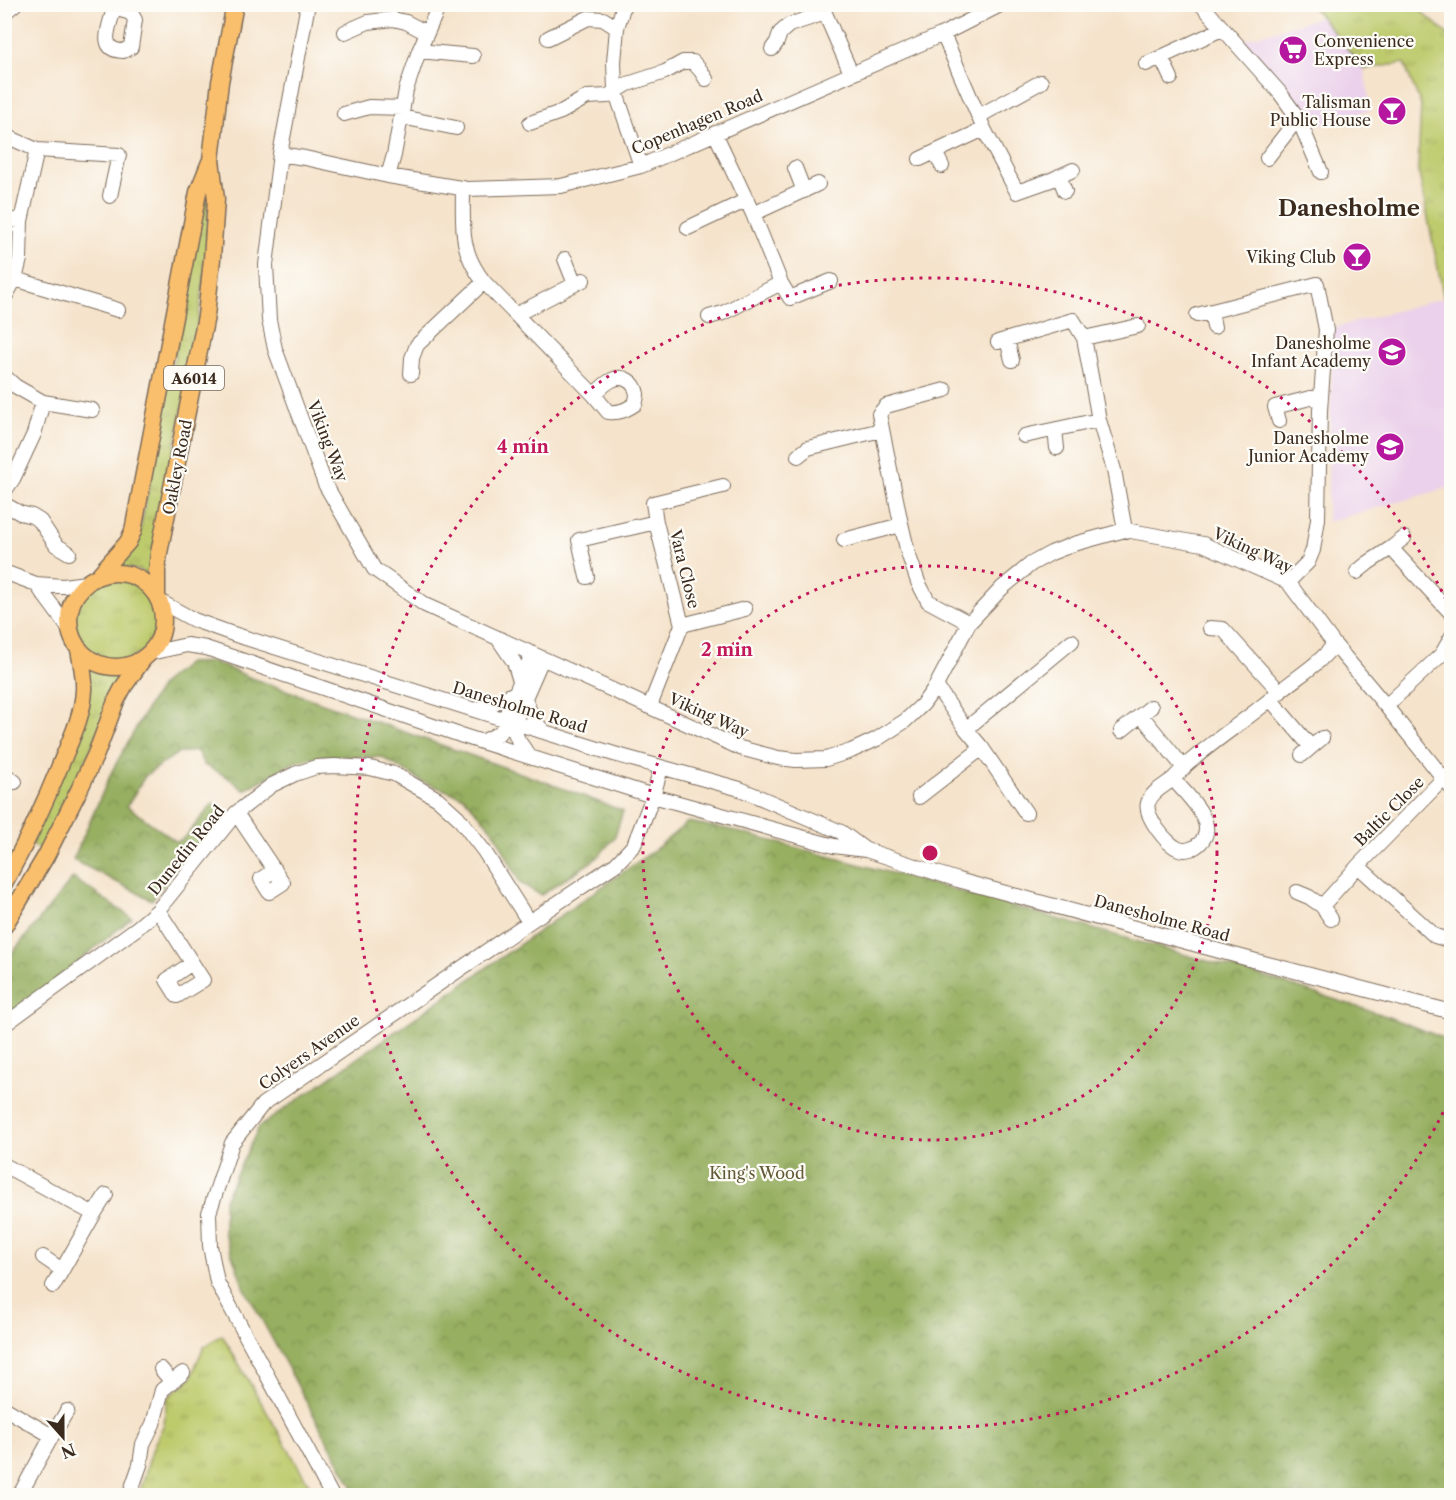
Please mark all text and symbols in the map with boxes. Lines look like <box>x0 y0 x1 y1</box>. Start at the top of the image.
place label: Convenience Express <box>1314 31 1414 69</box>
supermarket icon: Convenience Express <box>1277 34 1309 66</box>
street label: Copenhagen Road <box>628 85 766 159</box>
place label: Talisman Public House <box>1270 92 1371 130</box>
bar icon: Talisman Public House <box>1376 95 1408 127</box>
district label: Danesholme <box>1278 195 1420 222</box>
bar icon: Viking Club <box>1341 241 1373 273</box>
place label: Viking Club <box>1245 247 1336 267</box>
place label: Danesholme Infant Academy <box>1251 333 1372 371</box>
school or university icon: Danesholme Infant Academy <box>1376 336 1408 368</box>
road number: A6014 <box>164 366 224 390</box>
street label: Viking Way <box>303 396 353 486</box>
street label: Oakley Road <box>158 417 196 516</box>
place label: Danesholme Junior Academy <box>1245 428 1370 466</box>
school or university icon: Danesholme Junior Academy <box>1374 431 1406 463</box>
text: 4 min <box>497 436 550 458</box>
street label: Viking Way <box>1209 522 1297 578</box>
street label: Vara Close <box>665 527 704 611</box>
text: 2 min <box>701 639 754 661</box>
street label: Danesholme Road <box>450 677 590 737</box>
street label: Viking Way <box>665 688 753 742</box>
street label: Baltic Close <box>1350 772 1428 850</box>
street label: Dunedin Road <box>144 801 229 899</box>
centre of rings <box>920 843 940 863</box>
street label: Danesholme Road <box>1092 890 1232 946</box>
street label: Colyers Avenue <box>255 1010 363 1094</box>
park label: King's Wood <box>709 1163 805 1183</box>
north arrow <box>33 1407 93 1467</box>
text: N <box>58 1439 78 1463</box>

